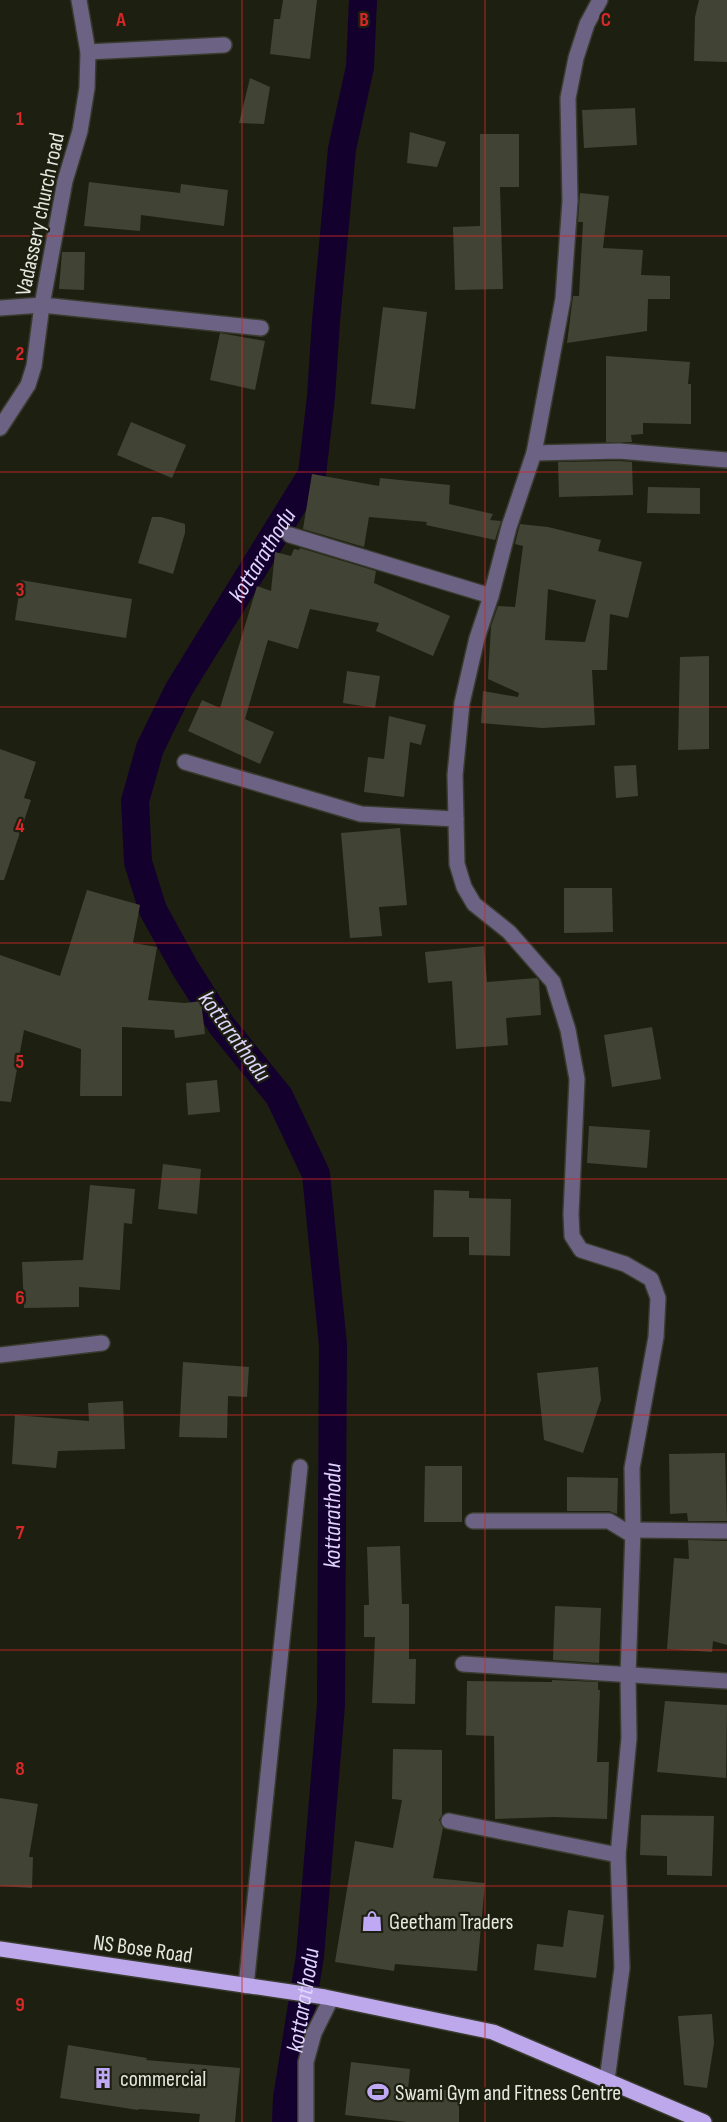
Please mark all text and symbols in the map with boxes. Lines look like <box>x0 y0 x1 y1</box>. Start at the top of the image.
text: A <box>115 8 126 32</box>
text: B <box>359 8 369 32</box>
text: C <box>601 8 611 32</box>
text: 1 <box>16 107 24 131</box>
street label: Vadassery church road <box>10 130 71 298</box>
text: 2 <box>16 342 24 366</box>
water label: kottarathodu <box>222 503 302 608</box>
text: 3 <box>16 578 25 602</box>
text: 4 <box>15 814 25 838</box>
water label: kottarathodu <box>192 985 277 1087</box>
text: 5 <box>16 1050 25 1074</box>
text: 6 <box>15 1286 25 1310</box>
water label: kottarathodu <box>318 1463 347 1568</box>
text: 7 <box>16 1521 25 1545</box>
text: 8 <box>15 1757 25 1781</box>
shop icon: Geetham Traders <box>360 1909 384 1933</box>
place label: Geetham Traders <box>389 1909 514 1936</box>
street label: NS Bose Road <box>91 1929 194 1970</box>
water label: kottarathodu <box>281 1947 326 2055</box>
text: 9 <box>15 1993 25 2017</box>
building icon: commercial <box>91 2066 115 2090</box>
place label: commercial <box>120 2066 206 2093</box>
sports icon: Swami Gym and Fitness Centre <box>366 2080 390 2104</box>
place label: Swami Gym and Fitness Centre <box>395 2080 621 2107</box>

